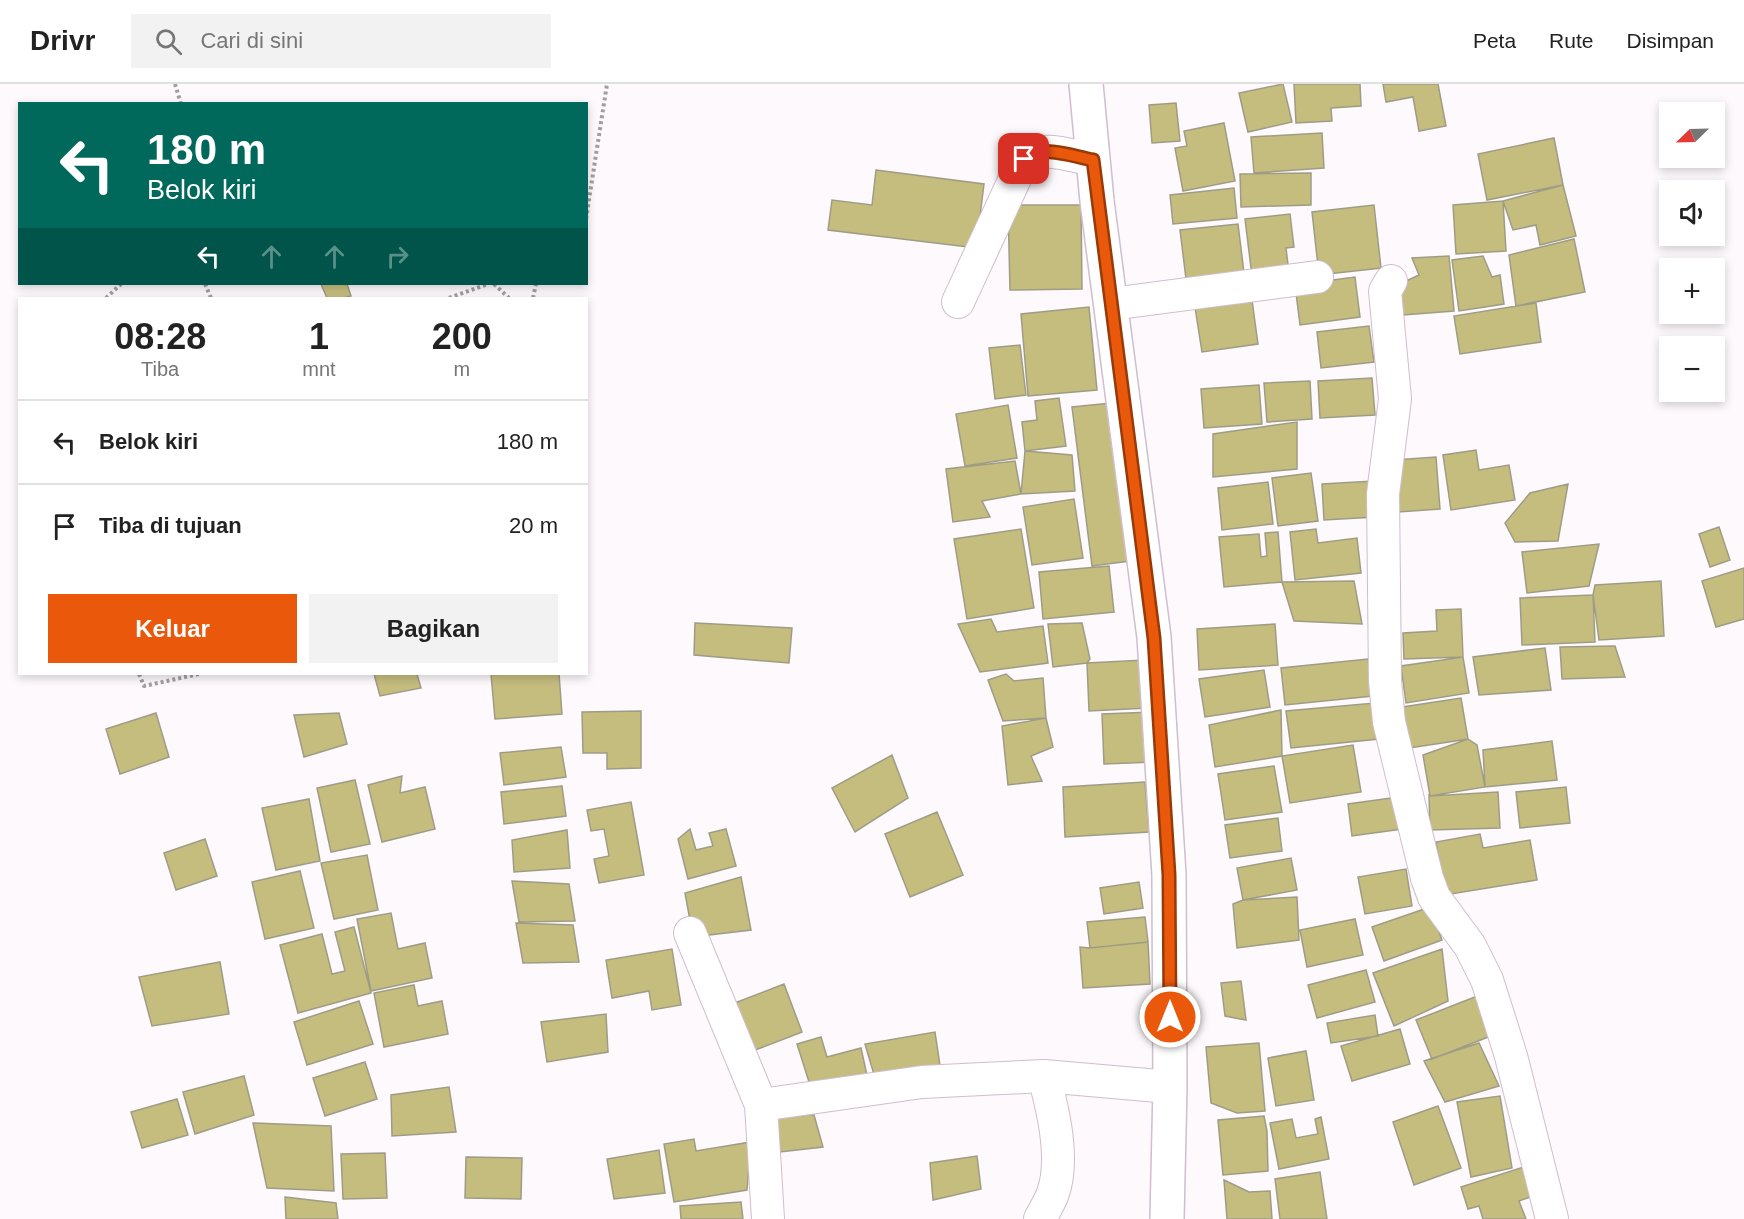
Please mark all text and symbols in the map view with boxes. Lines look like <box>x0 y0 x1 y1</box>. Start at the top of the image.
search box <box>131 14 551 68</box>
text: Drivr <box>30 25 95 56</box>
icon: search <box>152 25 185 58</box>
text: Cari di sini <box>200 28 303 53</box>
text: Peta <box>1473 29 1516 52</box>
text: Rute <box>1549 29 1593 52</box>
text: Disimpan <box>1626 29 1714 52</box>
north arrow <box>1659 102 1725 168</box>
map controls <box>1659 102 1725 402</box>
icon: left <box>48 126 126 204</box>
text: 180 m <box>147 126 266 173</box>
pin <box>998 133 1049 184</box>
icon: arrive <box>1007 142 1040 175</box>
text: Belok kiri <box>147 175 257 205</box>
button: sound <box>1659 180 1725 246</box>
icon: left <box>192 240 225 273</box>
icon: ahead <box>255 240 288 273</box>
icon: ahead <box>318 240 351 273</box>
icon: right <box>381 240 414 273</box>
button: + <box>1659 258 1725 324</box>
text: 08:28 <box>114 316 206 357</box>
text: 1 <box>309 316 329 357</box>
text: 200 <box>432 316 492 357</box>
button: − <box>1659 336 1725 402</box>
text: Tiba <box>141 358 179 380</box>
text: mnt <box>302 358 336 380</box>
text: m <box>454 358 470 380</box>
icon: left <box>48 426 81 459</box>
text: Belok kiri <box>99 429 198 454</box>
text: 180 m <box>497 429 558 454</box>
icon: arrive <box>48 510 81 543</box>
text: Tiba di tujuan <box>99 513 242 538</box>
text: 20 m <box>509 513 558 538</box>
button: Keluar <box>48 594 297 663</box>
button: Bagikan <box>309 594 558 663</box>
position arrow <box>1138 985 1202 1049</box>

